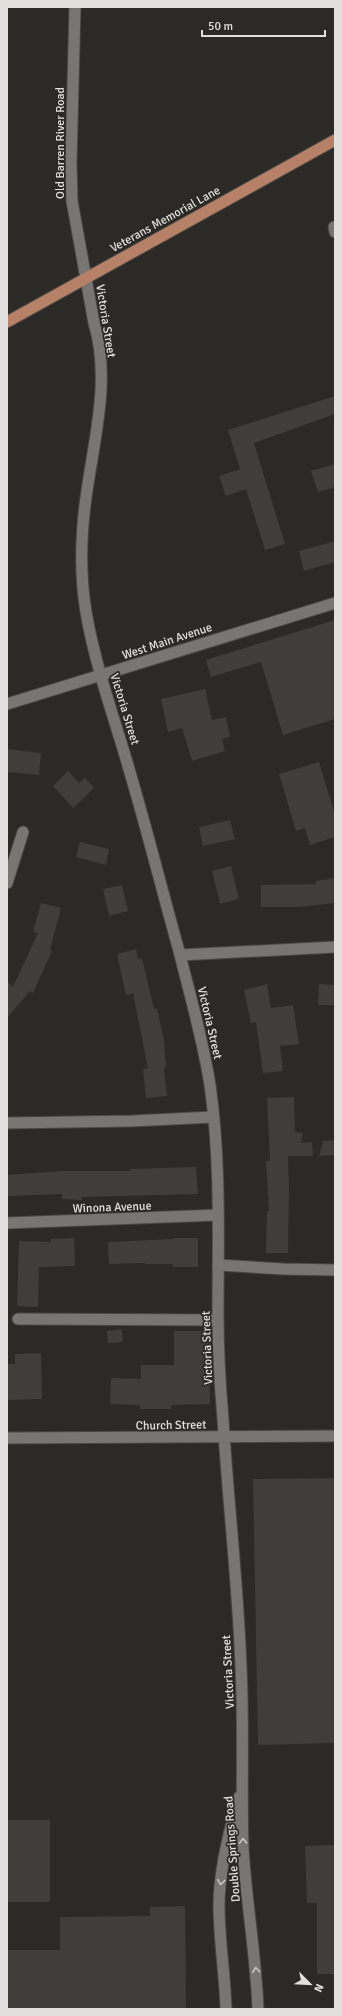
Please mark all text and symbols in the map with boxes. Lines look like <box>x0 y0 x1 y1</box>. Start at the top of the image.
scale bar <box>202 12 325 38</box>
text: 50 m <box>208 19 233 34</box>
street label: Old Barren River Road <box>53 87 68 199</box>
street label: Veterans Memorial Lane <box>108 183 223 256</box>
street label: Victoria Street <box>92 283 119 359</box>
street label: West Main Avenue <box>120 620 214 663</box>
street label: Victoria Street <box>107 672 143 747</box>
street label: Victoria Street <box>194 985 225 1061</box>
street label: Winona Avenue <box>72 1199 152 1216</box>
street label: Victoria Street <box>199 1311 216 1385</box>
street label: Church Street <box>136 1417 206 1434</box>
street label: Victoria Street <box>219 1635 238 1709</box>
street label: Double Springs Road <box>221 1795 244 1903</box>
one-way arrow <box>239 1838 247 1844</box>
one-way arrow <box>217 1879 226 1885</box>
north arrow <box>290 1964 330 2004</box>
one-way arrow <box>251 1967 260 1973</box>
text: N <box>311 1982 326 1994</box>

